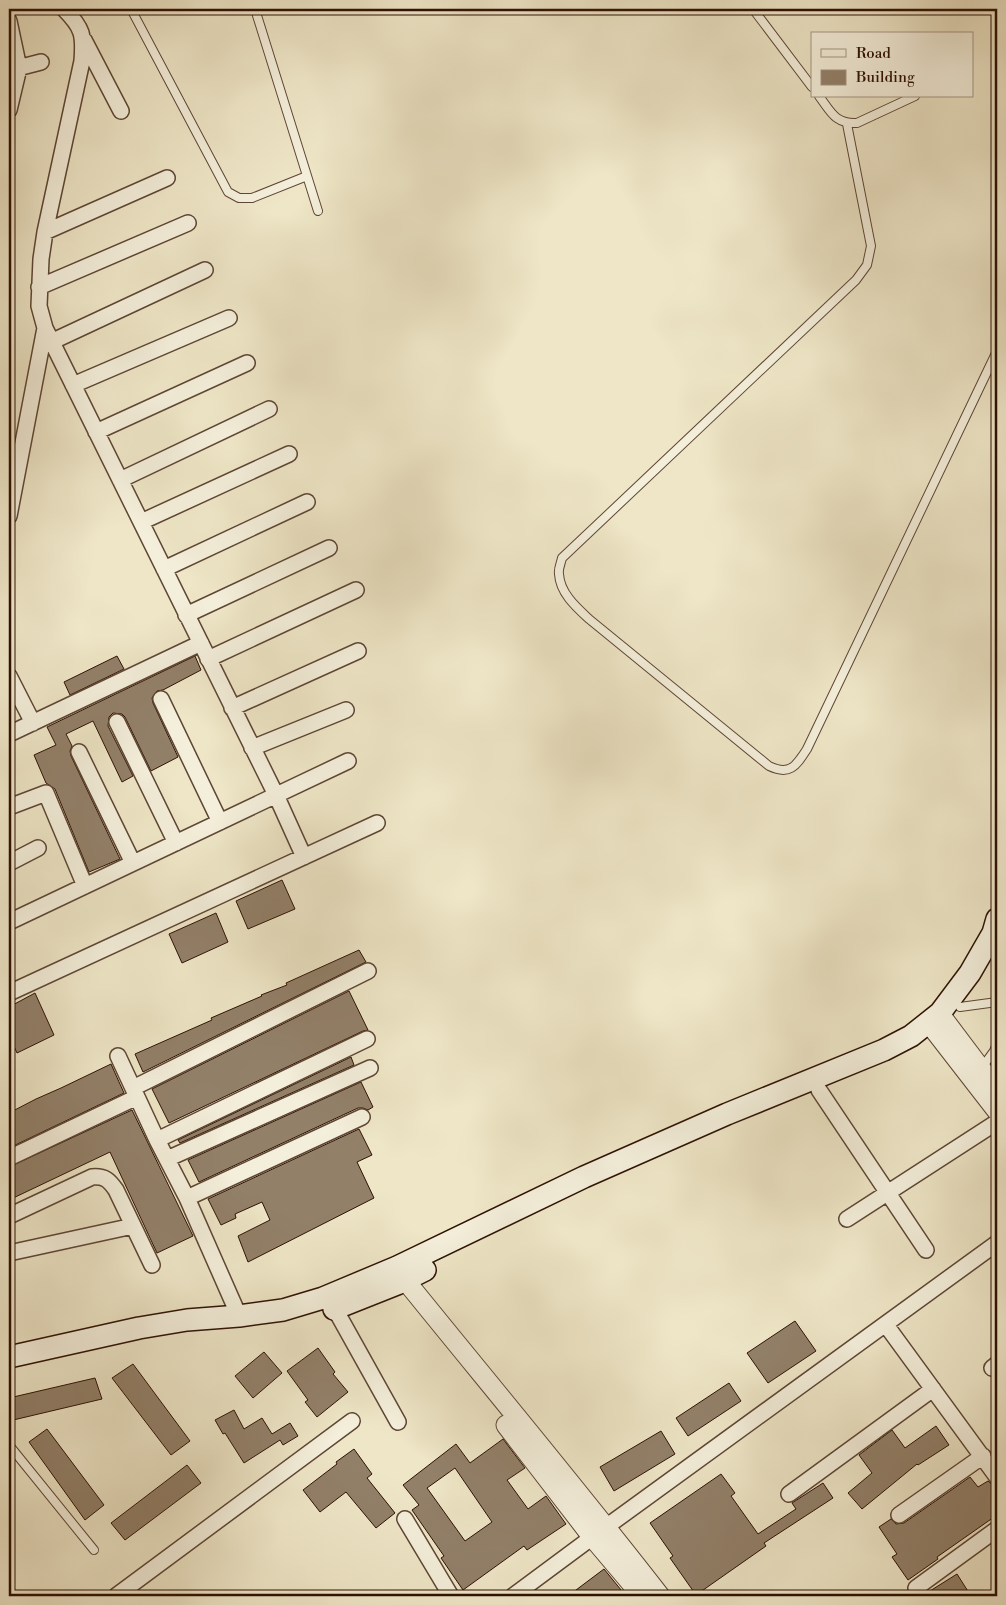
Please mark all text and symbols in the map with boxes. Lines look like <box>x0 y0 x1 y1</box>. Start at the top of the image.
legend <box>811 32 974 98</box>
text: Road <box>856 44 891 63</box>
text: Building <box>855 68 915 87</box>

